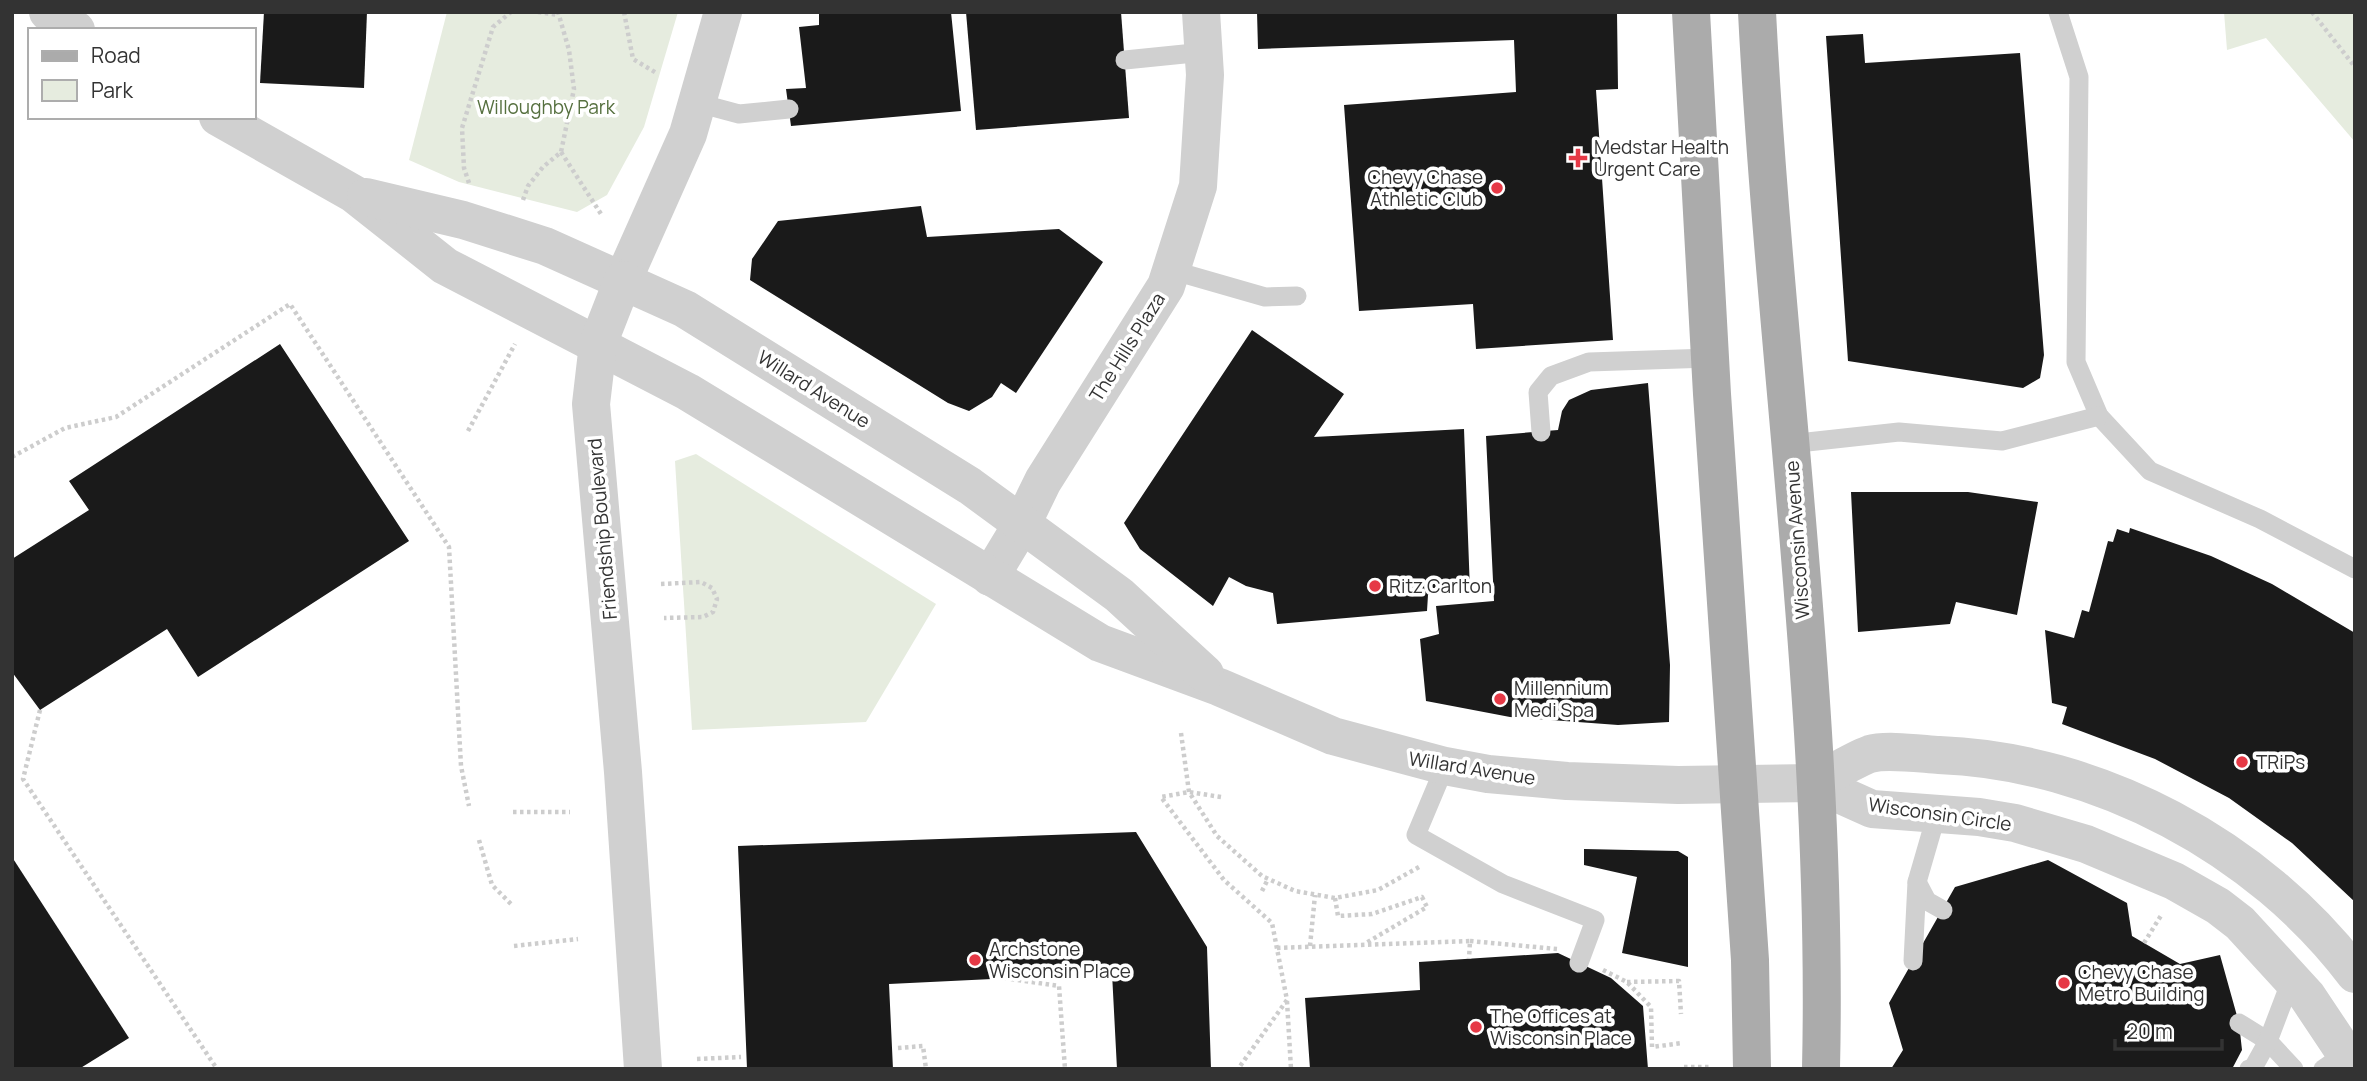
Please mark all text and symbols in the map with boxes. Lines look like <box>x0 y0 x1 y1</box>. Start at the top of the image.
legend <box>28 28 256 119</box>
text: Road <box>91 41 141 69</box>
text: Park <box>91 76 133 104</box>
park label: Willoughby Park <box>477 94 616 120</box>
place label: Medstar Health Urgent Care <box>1594 134 1729 182</box>
marker: Medstar Health Urgent Care <box>1568 148 1588 168</box>
place label: Chevy Chase Athletic Club <box>1367 164 1483 212</box>
marker: Chevy Chase Athletic Club <box>1489 180 1505 196</box>
street label: The Hills Plaza <box>1083 287 1171 407</box>
street label: Willard Avenue <box>753 344 875 434</box>
street label: Friendship Boulevard <box>581 437 623 621</box>
street label: Wisconsin Avenue <box>1778 460 1816 620</box>
place label: Ritz Carlton <box>1389 573 1492 599</box>
marker: Ritz Carlton <box>1367 578 1383 594</box>
place label: Millennium Medi Spa <box>1514 675 1609 723</box>
marker: Millennium Medi Spa <box>1492 691 1508 707</box>
street label: Willard Avenue <box>1407 745 1537 791</box>
place label: TRiPs <box>2256 749 2305 775</box>
marker: TRiPs <box>2234 754 2250 770</box>
street label: Wisconsin Circle <box>1867 791 2013 837</box>
place label: Archstone Wisconsin Place <box>989 936 1131 984</box>
marker: Archstone Wisconsin Place <box>967 952 983 968</box>
place label: Chevy Chase Metro Building <box>2078 959 2204 1007</box>
marker: Chevy Chase Metro Building <box>2056 975 2072 991</box>
place label: The Offices at Wisconsin Place <box>1490 1003 1632 1051</box>
scale bar <box>2115 1007 2222 1052</box>
text: 20 m <box>2126 1017 2173 1045</box>
marker: The Offices at Wisconsin Place <box>1468 1019 1484 1035</box>

